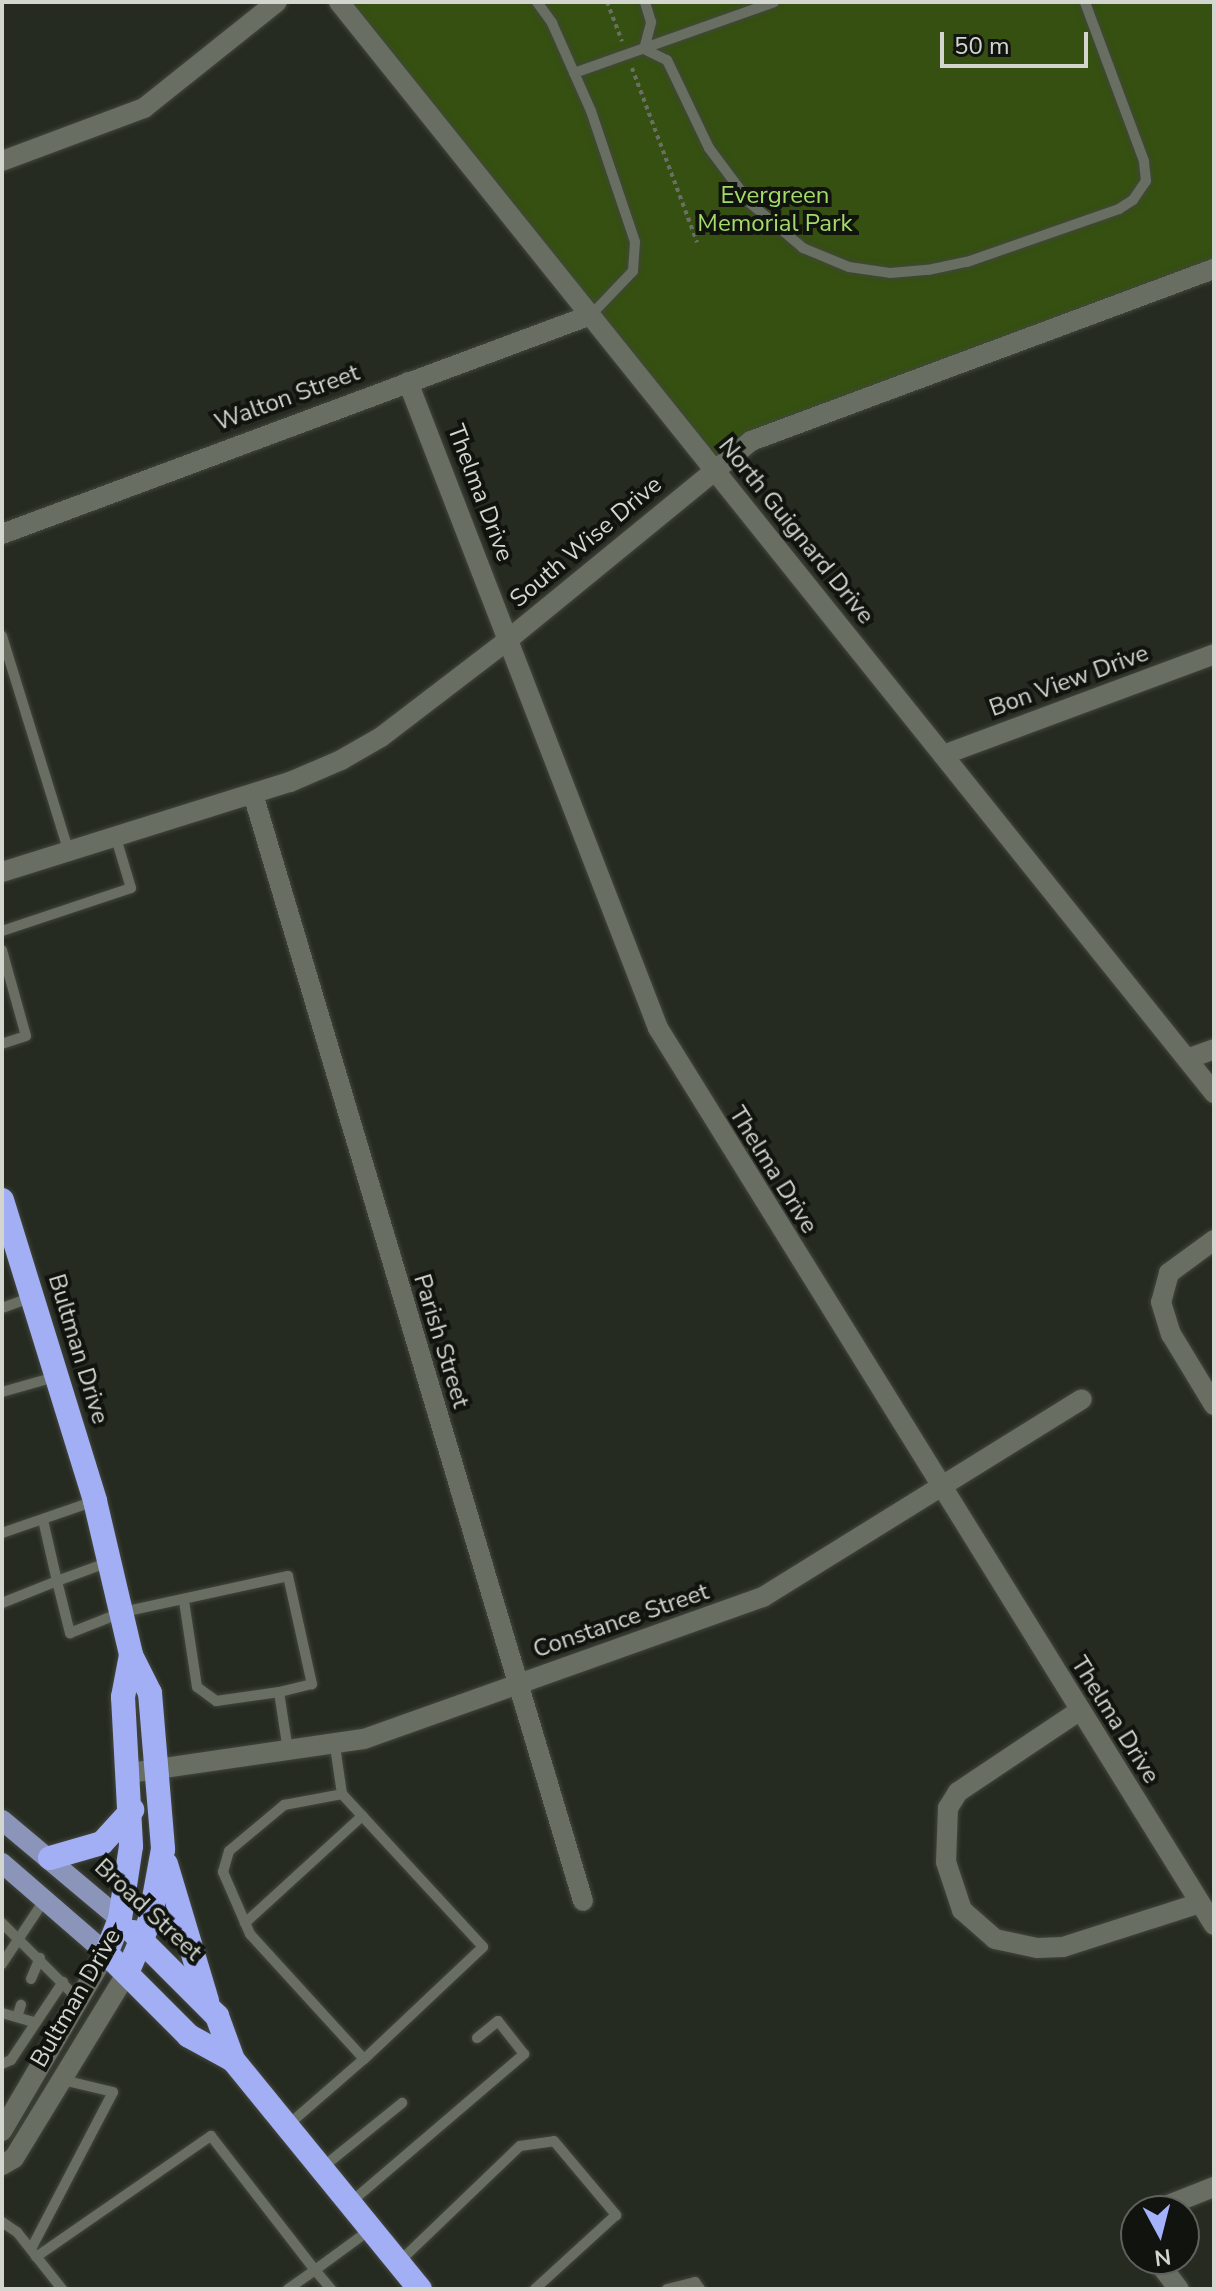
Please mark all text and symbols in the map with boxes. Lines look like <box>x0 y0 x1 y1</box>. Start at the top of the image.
scale bar <box>944 16 1092 66</box>
text: 50 m <box>954 30 1010 62</box>
park label: Evergreen Memorial Park <box>697 182 853 238</box>
street label: Walton Street <box>211 359 363 437</box>
street label: Thelma Drive <box>441 420 519 566</box>
street label: North Guignard Drive <box>712 432 880 630</box>
street label: South Wise Drive <box>504 470 668 614</box>
street label: Bon View Drive <box>985 639 1153 723</box>
street label: Thelma Drive <box>723 1101 823 1239</box>
street label: Bultman Drive <box>42 1271 114 1427</box>
street label: Parish Street <box>407 1271 475 1411</box>
street label: Constance Street <box>529 1577 713 1665</box>
street label: Thelma Drive <box>1065 1651 1165 1789</box>
street label: Broad Street <box>88 1853 208 1967</box>
street label: Bultman Drive <box>25 1924 127 2072</box>
north arrow <box>1120 2195 1200 2275</box>
text: N <box>1153 2241 1173 2273</box>

